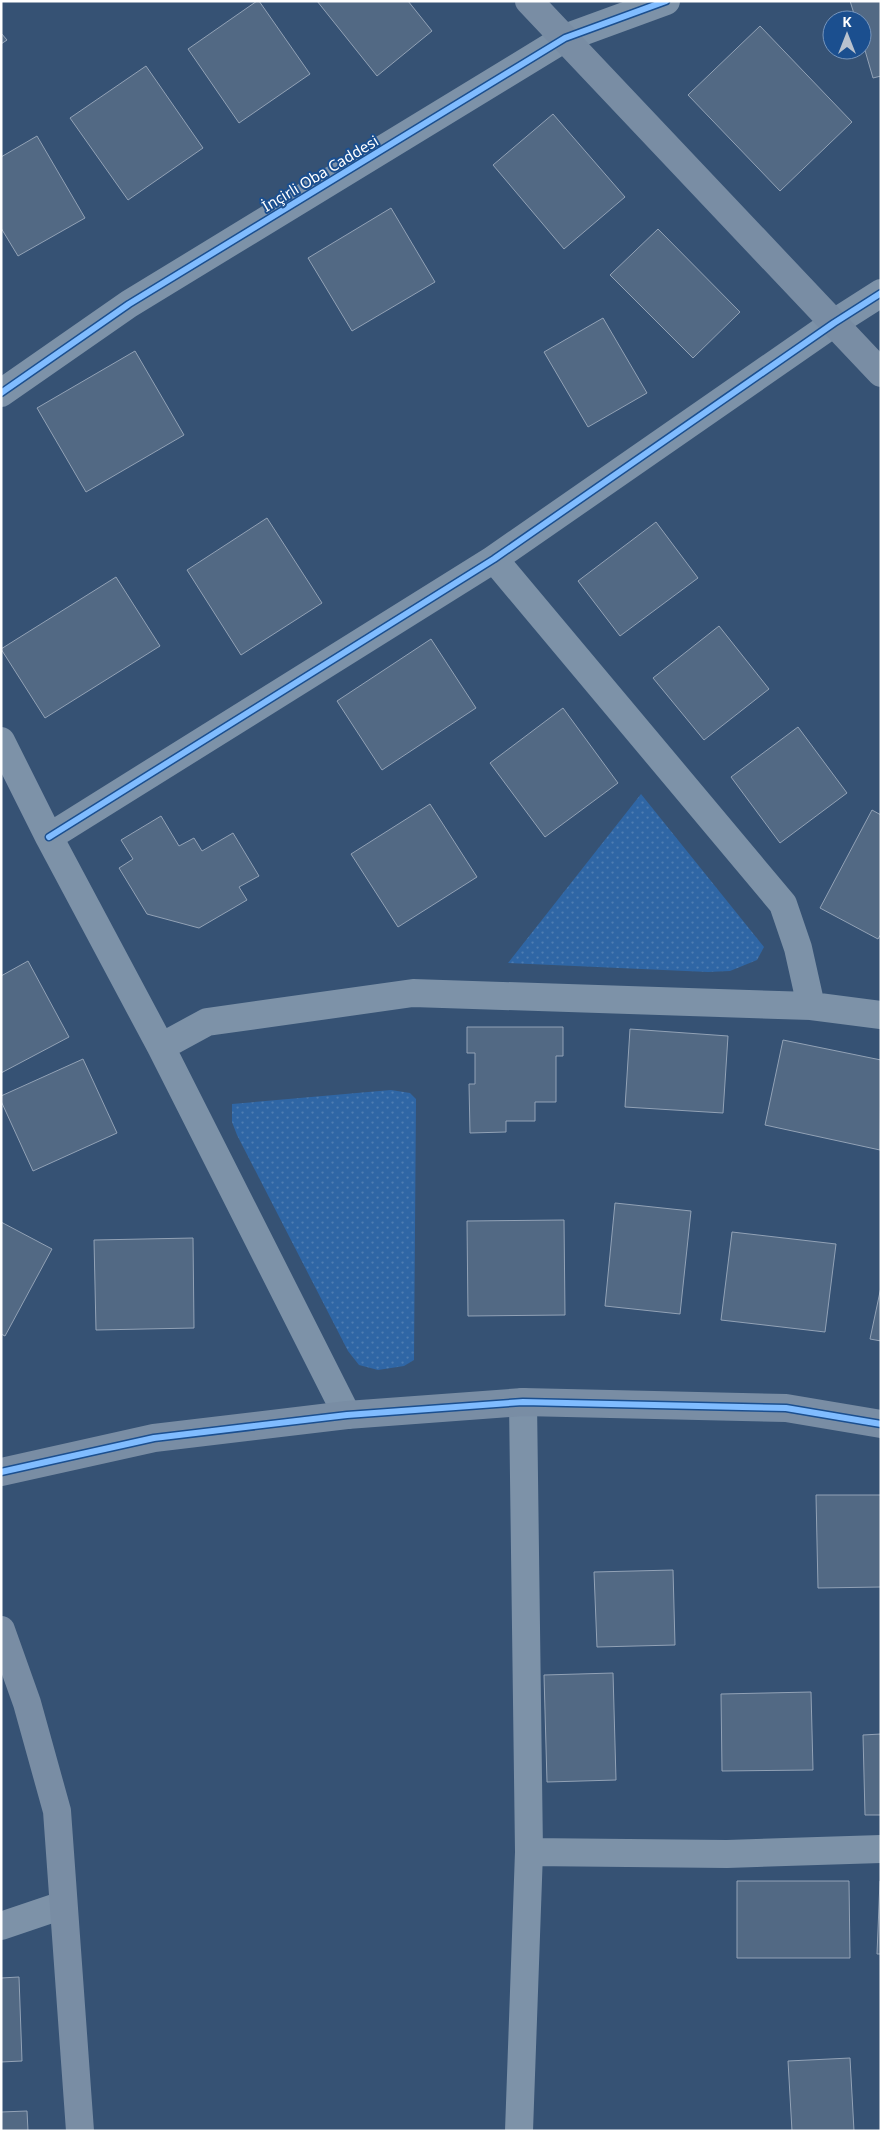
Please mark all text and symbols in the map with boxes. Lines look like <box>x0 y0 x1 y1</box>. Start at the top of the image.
north arrow <box>822 10 872 60</box>
text: K <box>842 12 852 31</box>
street label: İnçirli Oba Caddesi <box>258 130 382 216</box>

